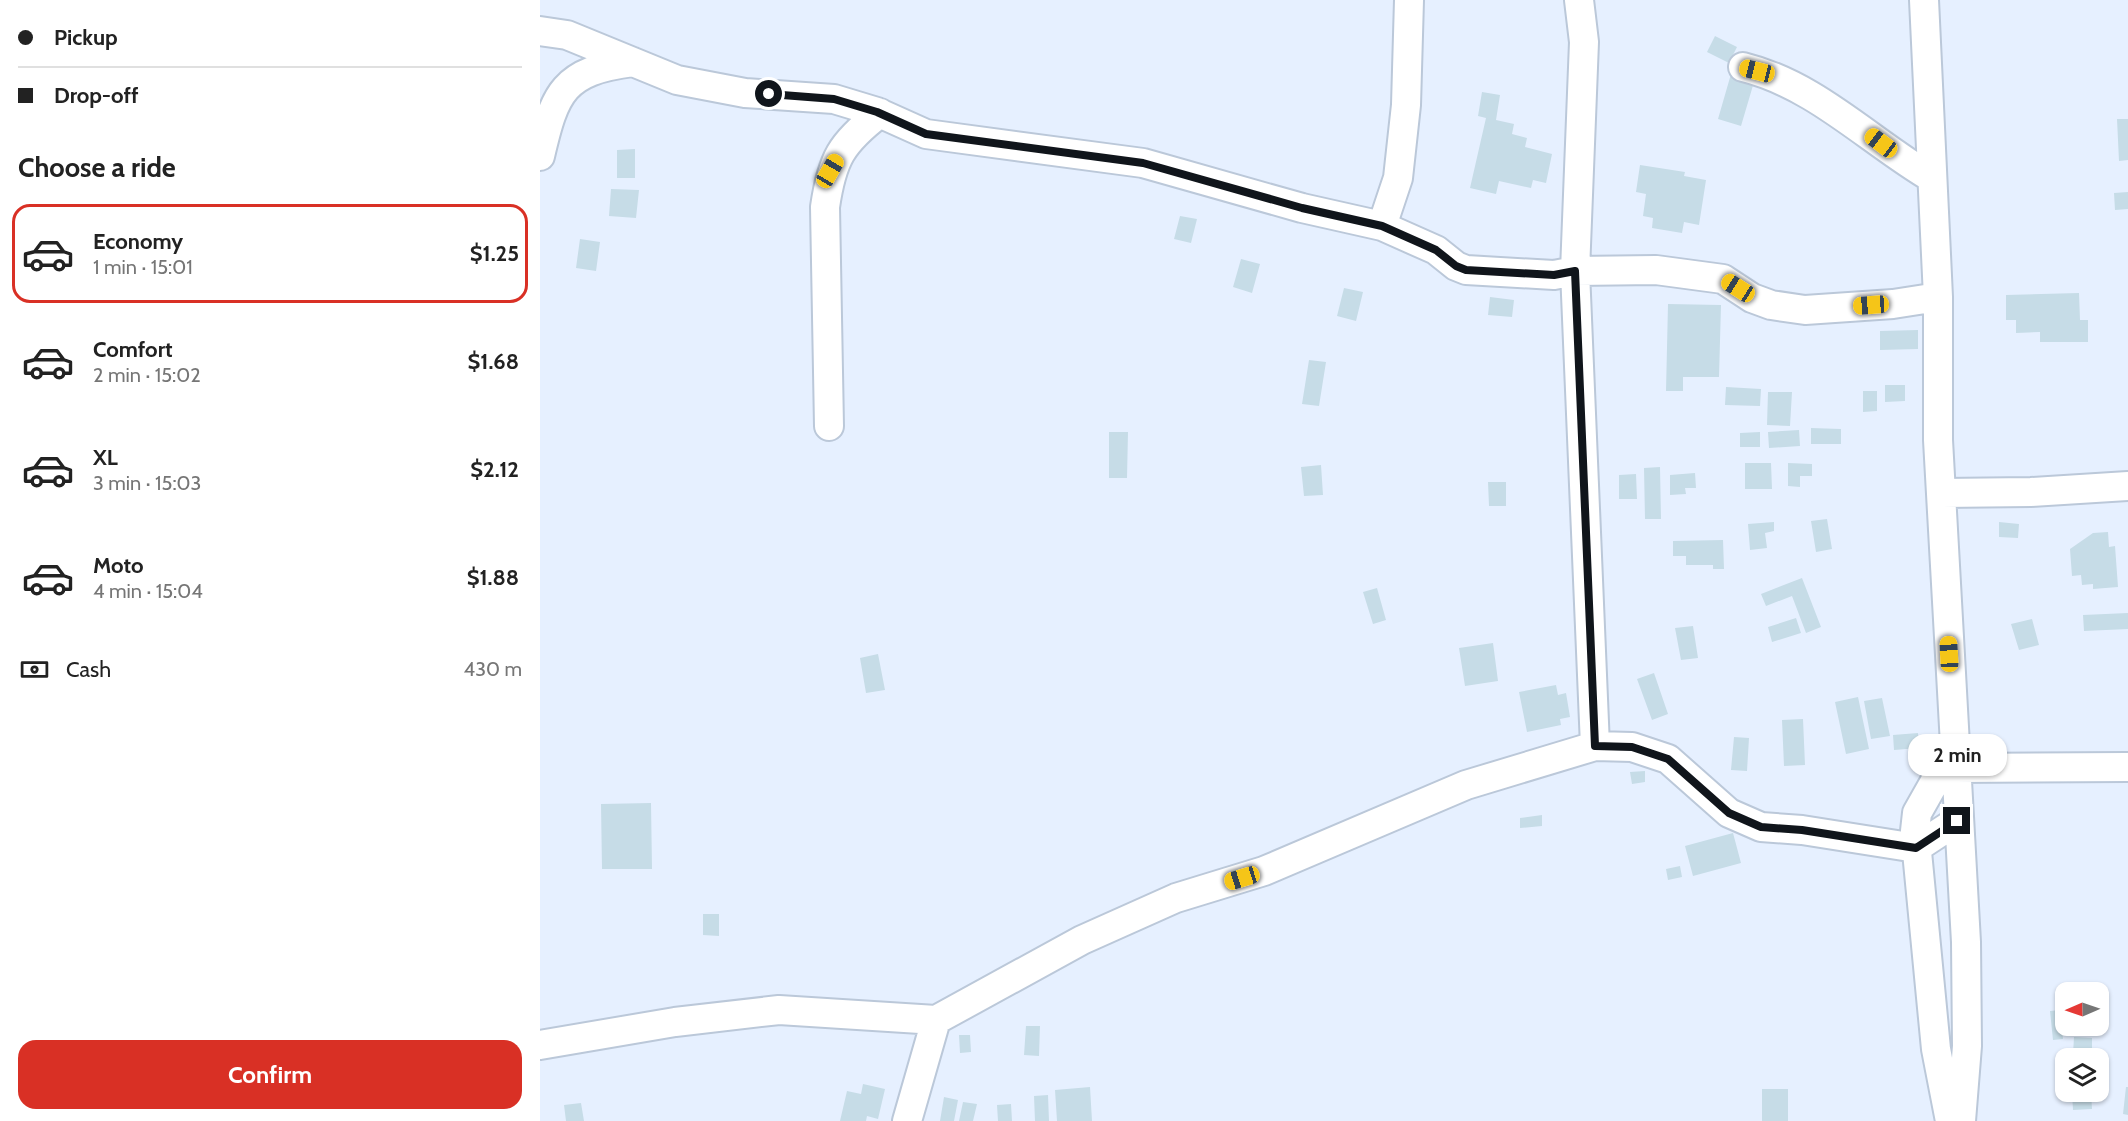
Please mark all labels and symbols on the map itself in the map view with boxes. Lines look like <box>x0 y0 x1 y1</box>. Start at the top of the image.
car <box>1737 58 1777 84</box>
route start <box>755 80 782 107</box>
car <box>1861 125 1901 161</box>
car <box>813 151 847 191</box>
car <box>1718 271 1758 305</box>
car <box>1852 295 1890 315</box>
car <box>1939 636 1959 672</box>
callout: 2 min <box>1908 734 2006 776</box>
route end <box>1943 807 1970 834</box>
car <box>1222 864 1262 892</box>
north arrow <box>2055 982 2109 1036</box>

